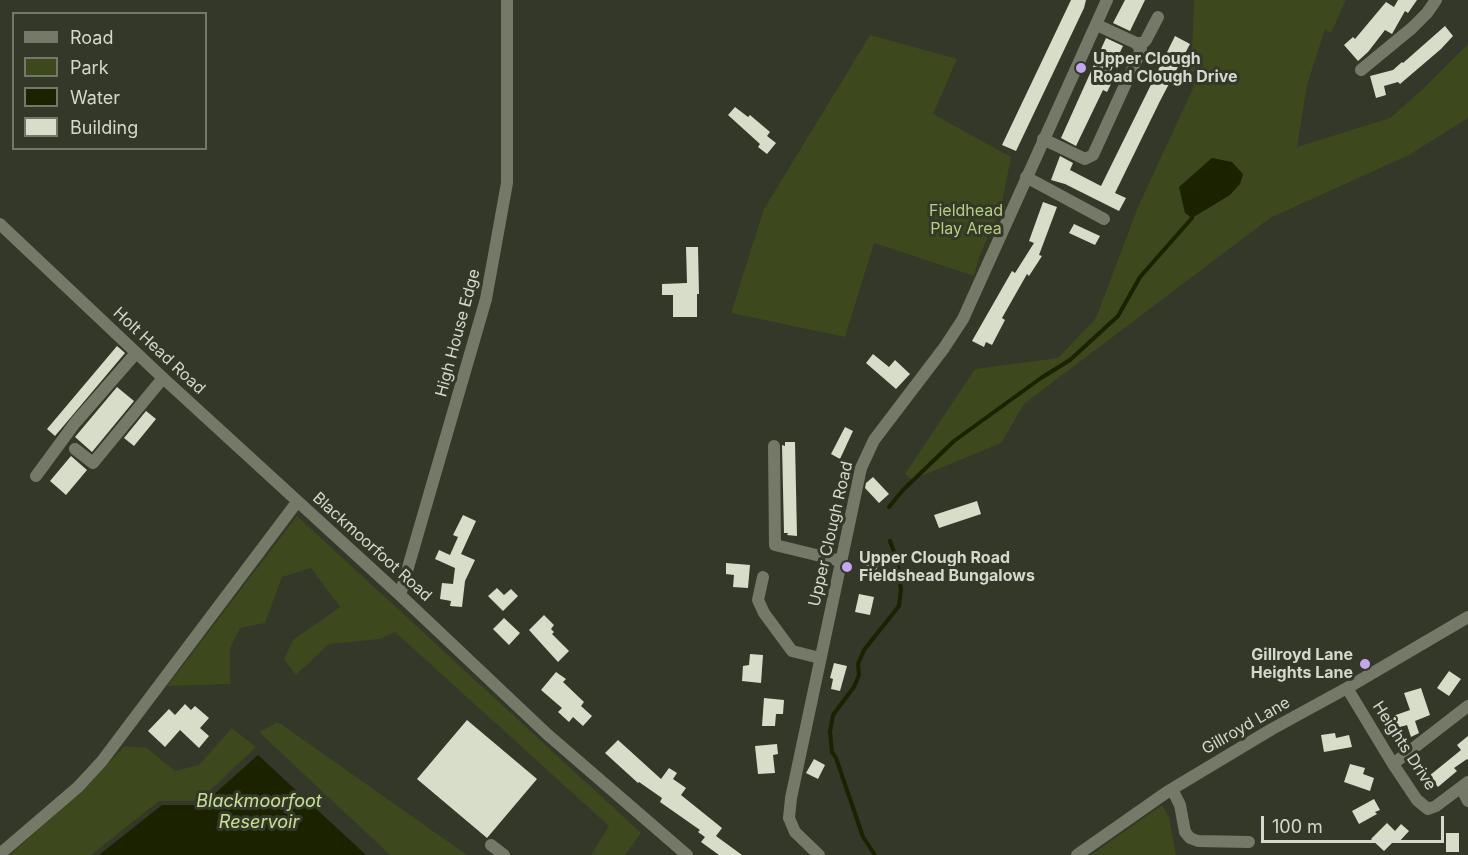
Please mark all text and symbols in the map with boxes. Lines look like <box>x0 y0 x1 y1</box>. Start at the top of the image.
legend <box>12 12 207 150</box>
text: Road <box>70 27 113 48</box>
place label: Upper Clough Road Clough Drive <box>1093 49 1238 87</box>
text: Park <box>70 57 109 78</box>
marker: Upper Clough Road Clough Drive <box>1074 61 1088 75</box>
text: Water <box>70 87 120 108</box>
text: Building <box>70 117 138 138</box>
park label: Fieldhead Play Area <box>929 201 1003 239</box>
street label: High House Edge <box>432 267 484 399</box>
street label: Holt Head Road <box>109 304 209 398</box>
street label: Upper Clough Road <box>805 460 857 608</box>
street label: Blackmoorfoot Road <box>308 488 436 606</box>
place label: Upper Clough Road Fieldshead Bungalows <box>859 548 1035 586</box>
marker: Upper Clough Road Fieldshead Bungalows <box>840 560 854 574</box>
place label: Gillroyd Lane Heights Lane <box>1251 645 1353 683</box>
marker: Gillroyd Lane Heights Lane <box>1358 657 1372 671</box>
street label: Gillroyd Lane <box>1199 693 1293 759</box>
street label: Heights Drive <box>1368 698 1440 794</box>
water label: Blackmoorfoot Reservoir <box>196 791 322 834</box>
scale bar <box>1264 804 1447 842</box>
text: 100 m <box>1272 816 1323 837</box>

